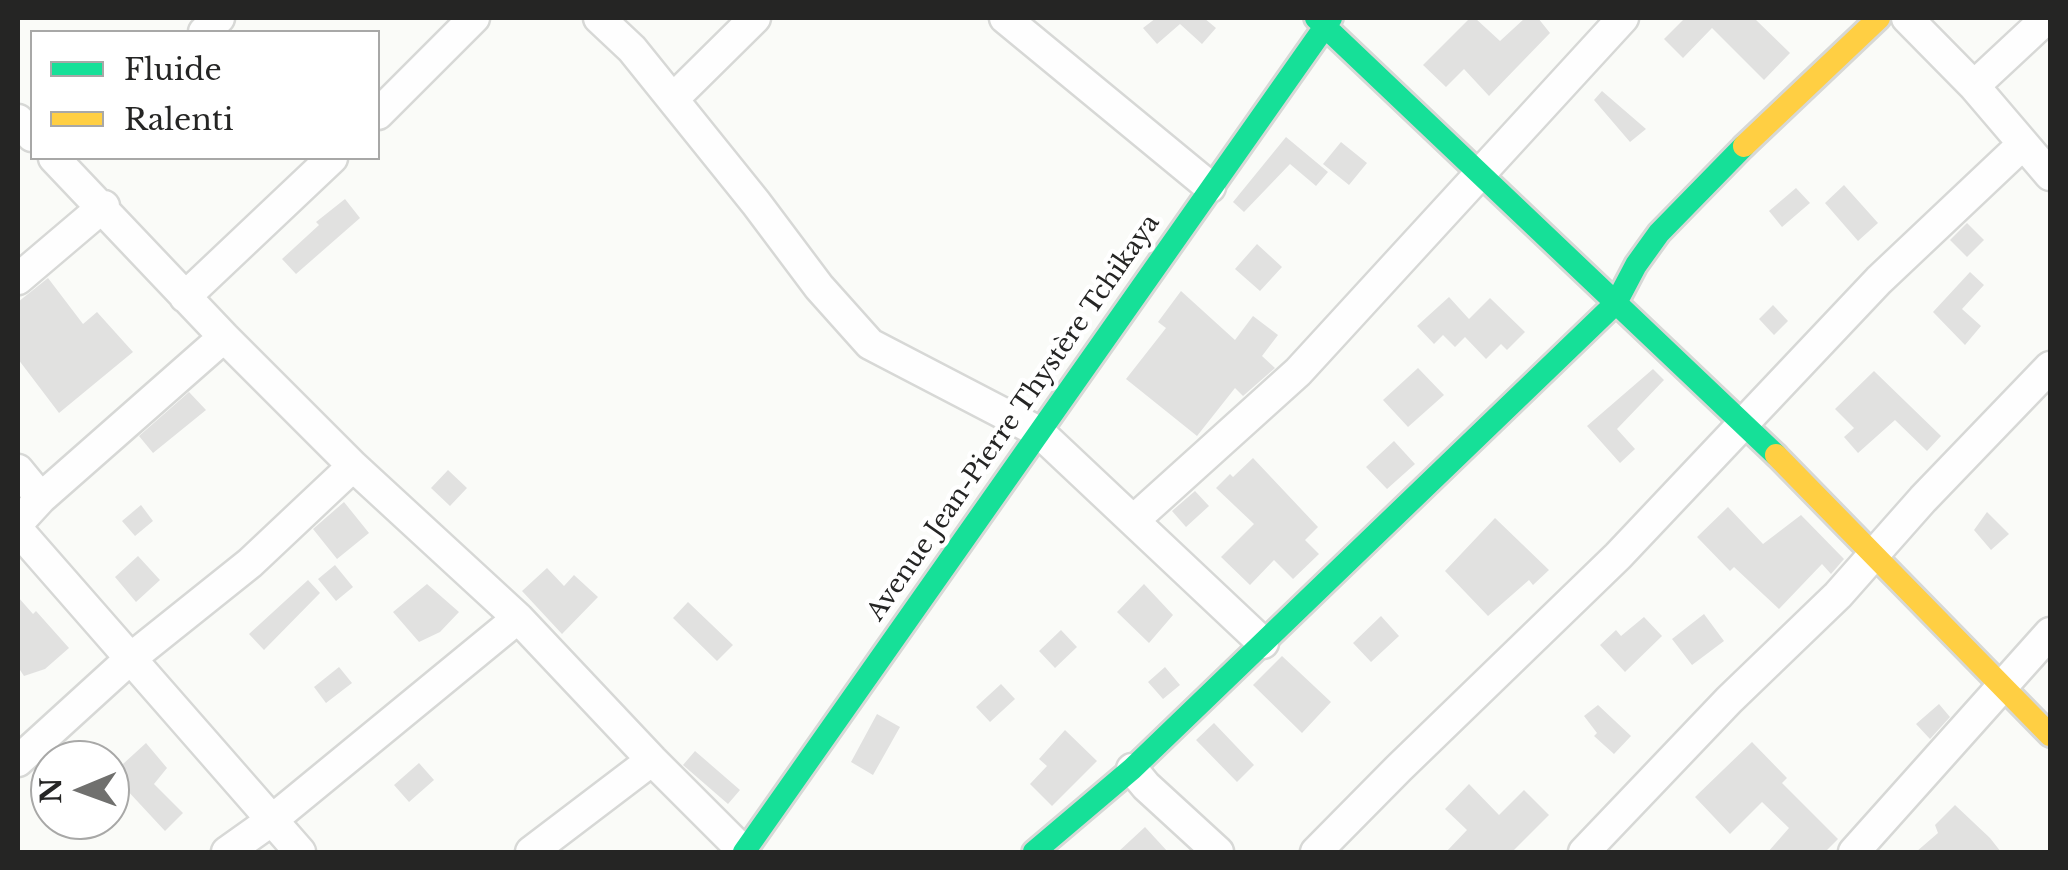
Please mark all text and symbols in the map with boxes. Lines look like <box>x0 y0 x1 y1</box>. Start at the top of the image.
legend <box>30 30 380 160</box>
text: Fluide <box>124 51 222 88</box>
text: Ralenti <box>124 101 233 138</box>
street label: Avenue Jean-Pierre Thystère Tchikaya <box>862 209 1166 627</box>
north arrow <box>30 740 130 840</box>
text: N <box>34 777 69 804</box>

